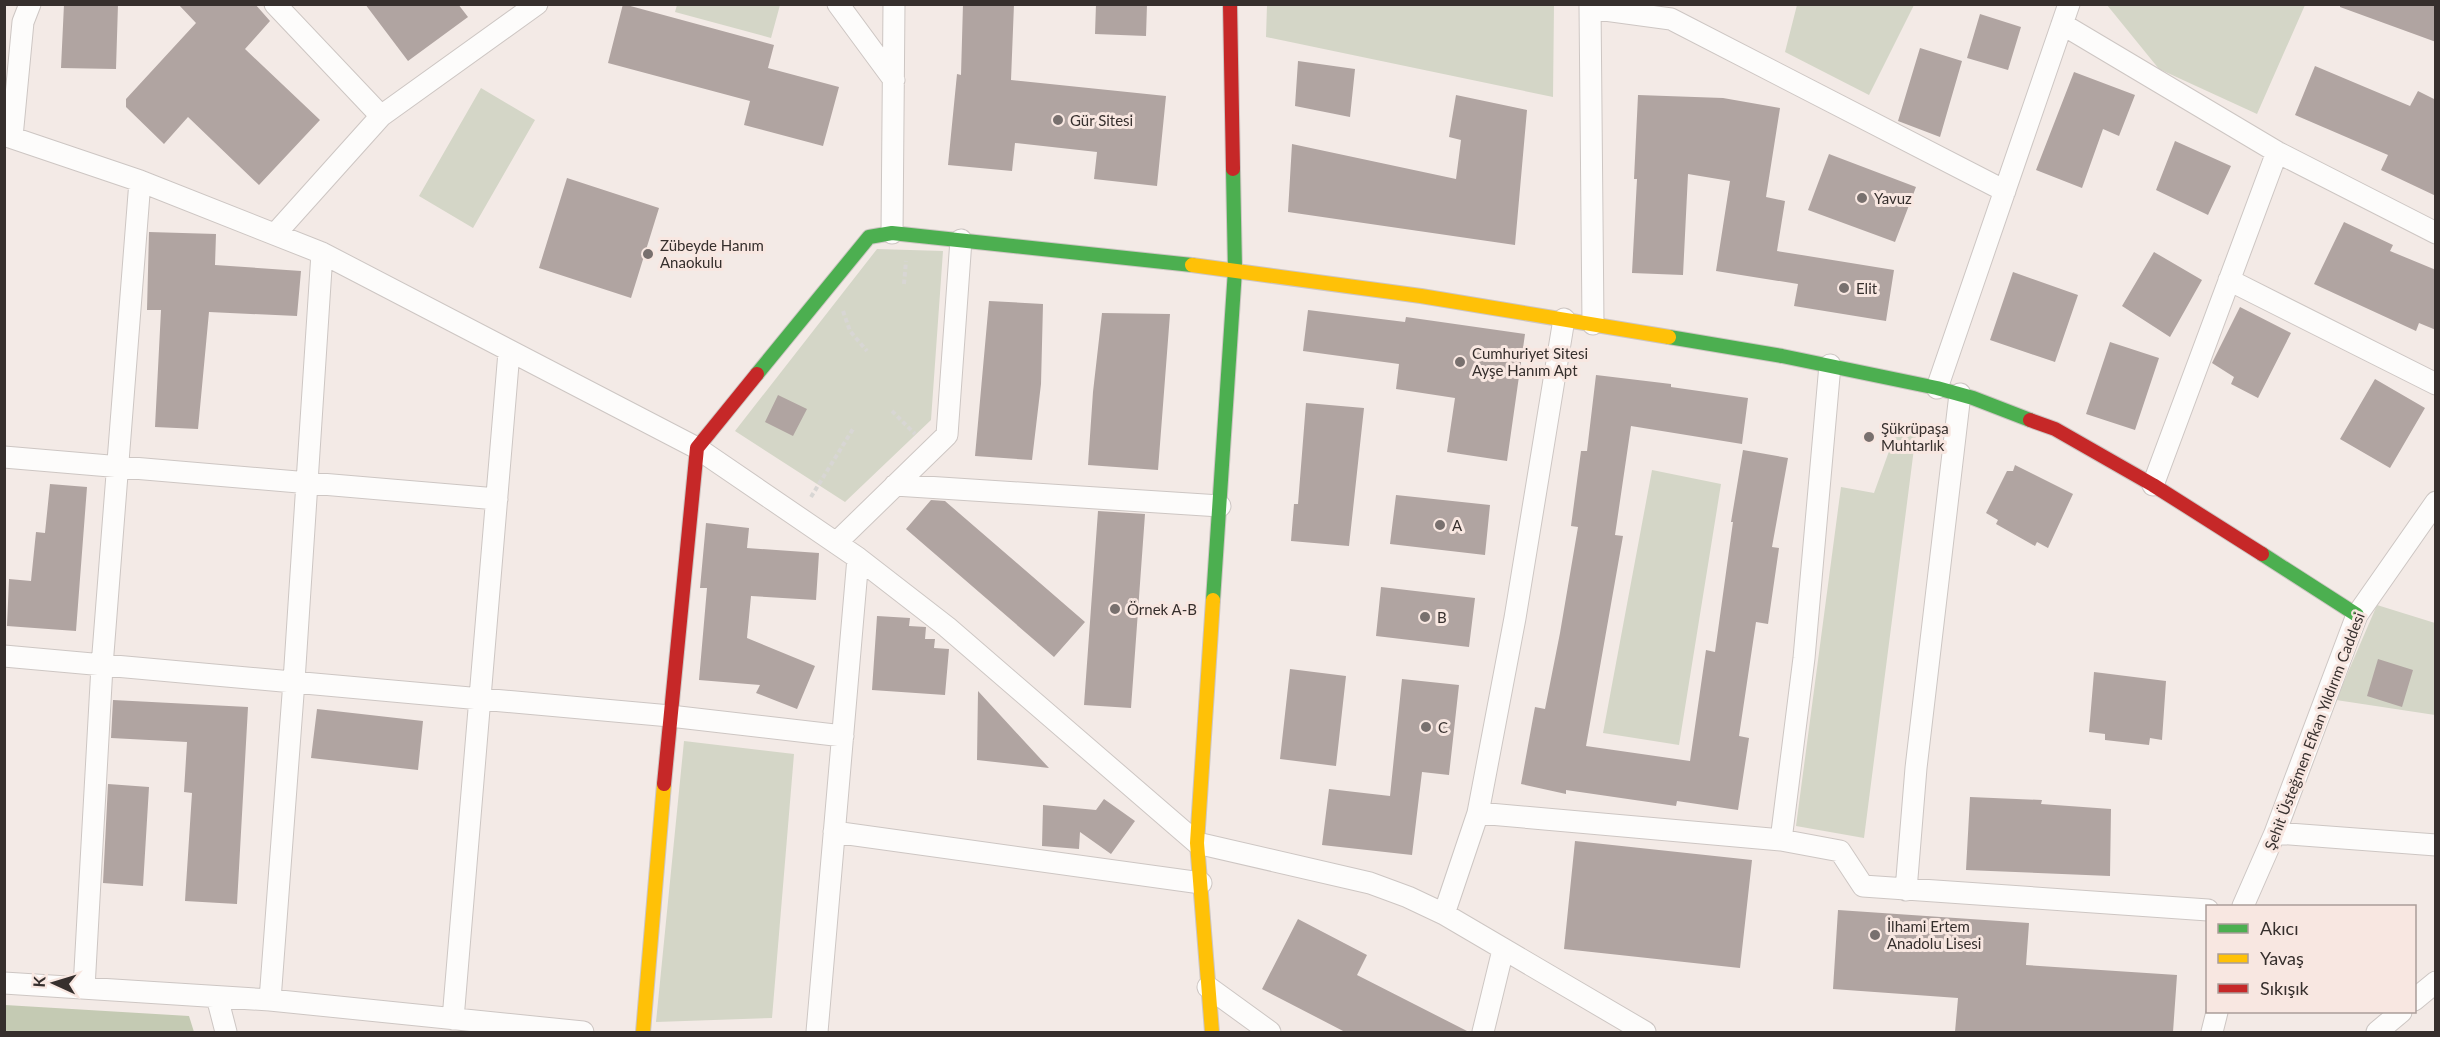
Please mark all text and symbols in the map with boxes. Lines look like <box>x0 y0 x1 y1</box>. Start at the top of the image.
place label: Gür Sitesi <box>1070 111 1133 129</box>
marker: Gür Sitesi <box>1051 113 1065 127</box>
place label: Yavuz <box>1874 189 1912 207</box>
marker: Yavuz <box>1855 191 1869 205</box>
place label: Zübeyde Hanım Anaokulu <box>660 236 764 271</box>
marker: Zübeyde Hanım Anaokulu <box>641 247 655 261</box>
place label: Elit <box>1856 279 1878 297</box>
marker: Elit <box>1837 281 1851 295</box>
place label: Cumhuriyet Sitesi Ayşe Hanım Apt <box>1472 344 1588 379</box>
marker: Cumhuriyet Sitesi Ayşe Hanım Apt <box>1453 355 1467 369</box>
place label: Şükrüpaşa Muhtarlık <box>1881 419 1949 454</box>
marker: Şükrüpaşa Muhtarlık <box>1862 430 1876 444</box>
place label: A <box>1452 516 1463 534</box>
marker: A <box>1433 518 1447 532</box>
place label: Örnek A-B <box>1127 600 1197 618</box>
marker: Örnek A-B <box>1108 602 1122 616</box>
place label: B <box>1437 608 1447 626</box>
marker: B <box>1418 610 1432 624</box>
street label: Şehit Üsteğmen Efkan Yıldırım Caddesi <box>2260 610 2368 852</box>
place label: C <box>1438 718 1448 736</box>
marker: C <box>1419 720 1433 734</box>
legend <box>2206 905 2416 1013</box>
place label: İlhami Ertem Anadolu Lisesi <box>1887 917 1981 952</box>
text: Akıcı <box>2260 917 2299 939</box>
marker: İlhami Ertem Anadolu Lisesi <box>1868 928 1882 942</box>
text: Yavaş <box>2260 947 2304 969</box>
north arrow <box>24 953 84 1013</box>
text: K <box>29 975 48 988</box>
text: Sıkışık <box>2260 977 2310 999</box>

